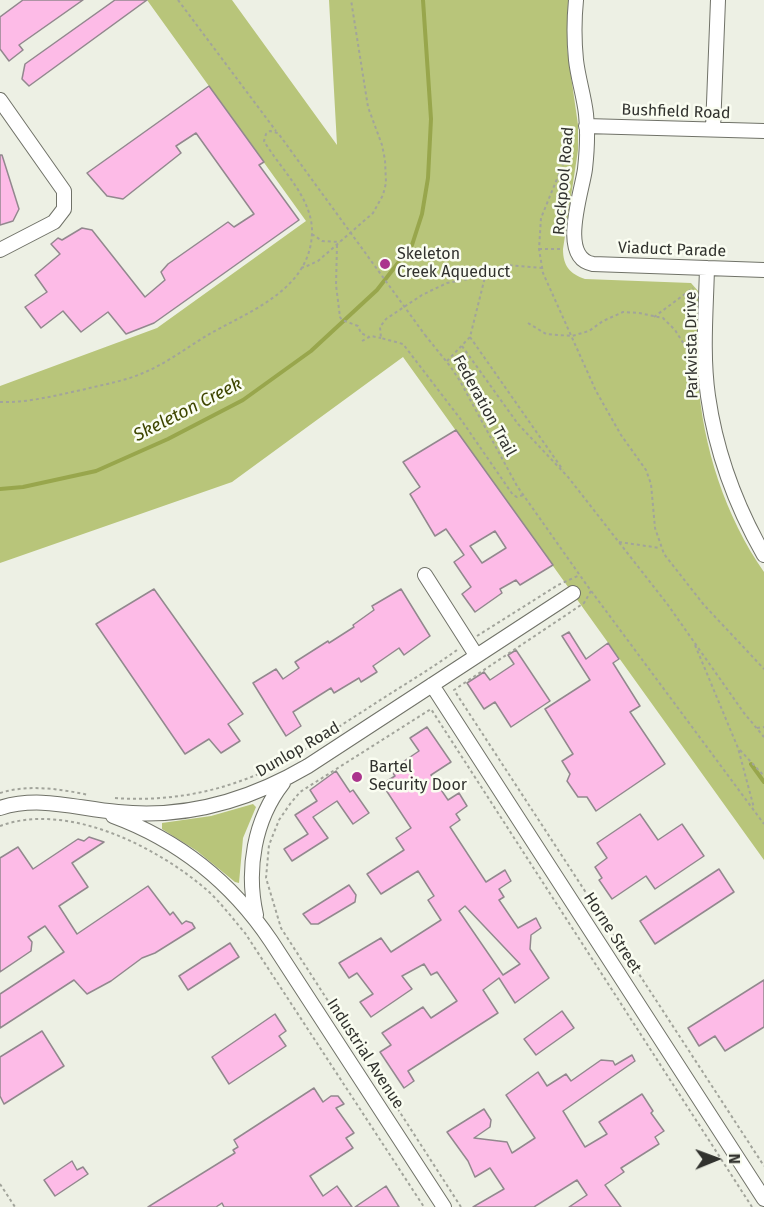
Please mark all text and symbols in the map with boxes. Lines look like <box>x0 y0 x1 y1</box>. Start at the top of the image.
street label: Bushfield Road <box>621 101 731 123</box>
street label: Rockpool Road <box>550 126 578 236</box>
street label: Viaduct Parade <box>618 239 726 261</box>
place label: Skeleton Creek Aqueduct <box>397 245 510 283</box>
marker: Skeleton Creek Aqueduct <box>378 257 392 271</box>
street label: Parkvista Drive <box>681 291 703 399</box>
street label: Federation Trail <box>448 352 520 460</box>
water label: Skeleton Creek <box>130 373 246 447</box>
street label: Dunlop Road <box>253 718 343 782</box>
place label: Bartel Security Door <box>369 758 467 796</box>
marker: Bartel Security Door <box>350 770 364 784</box>
street label: Horne Street <box>579 889 645 977</box>
street label: Industrial Avenue <box>322 995 408 1113</box>
north arrow <box>686 1129 746 1189</box>
text: N <box>725 1153 744 1164</box>

